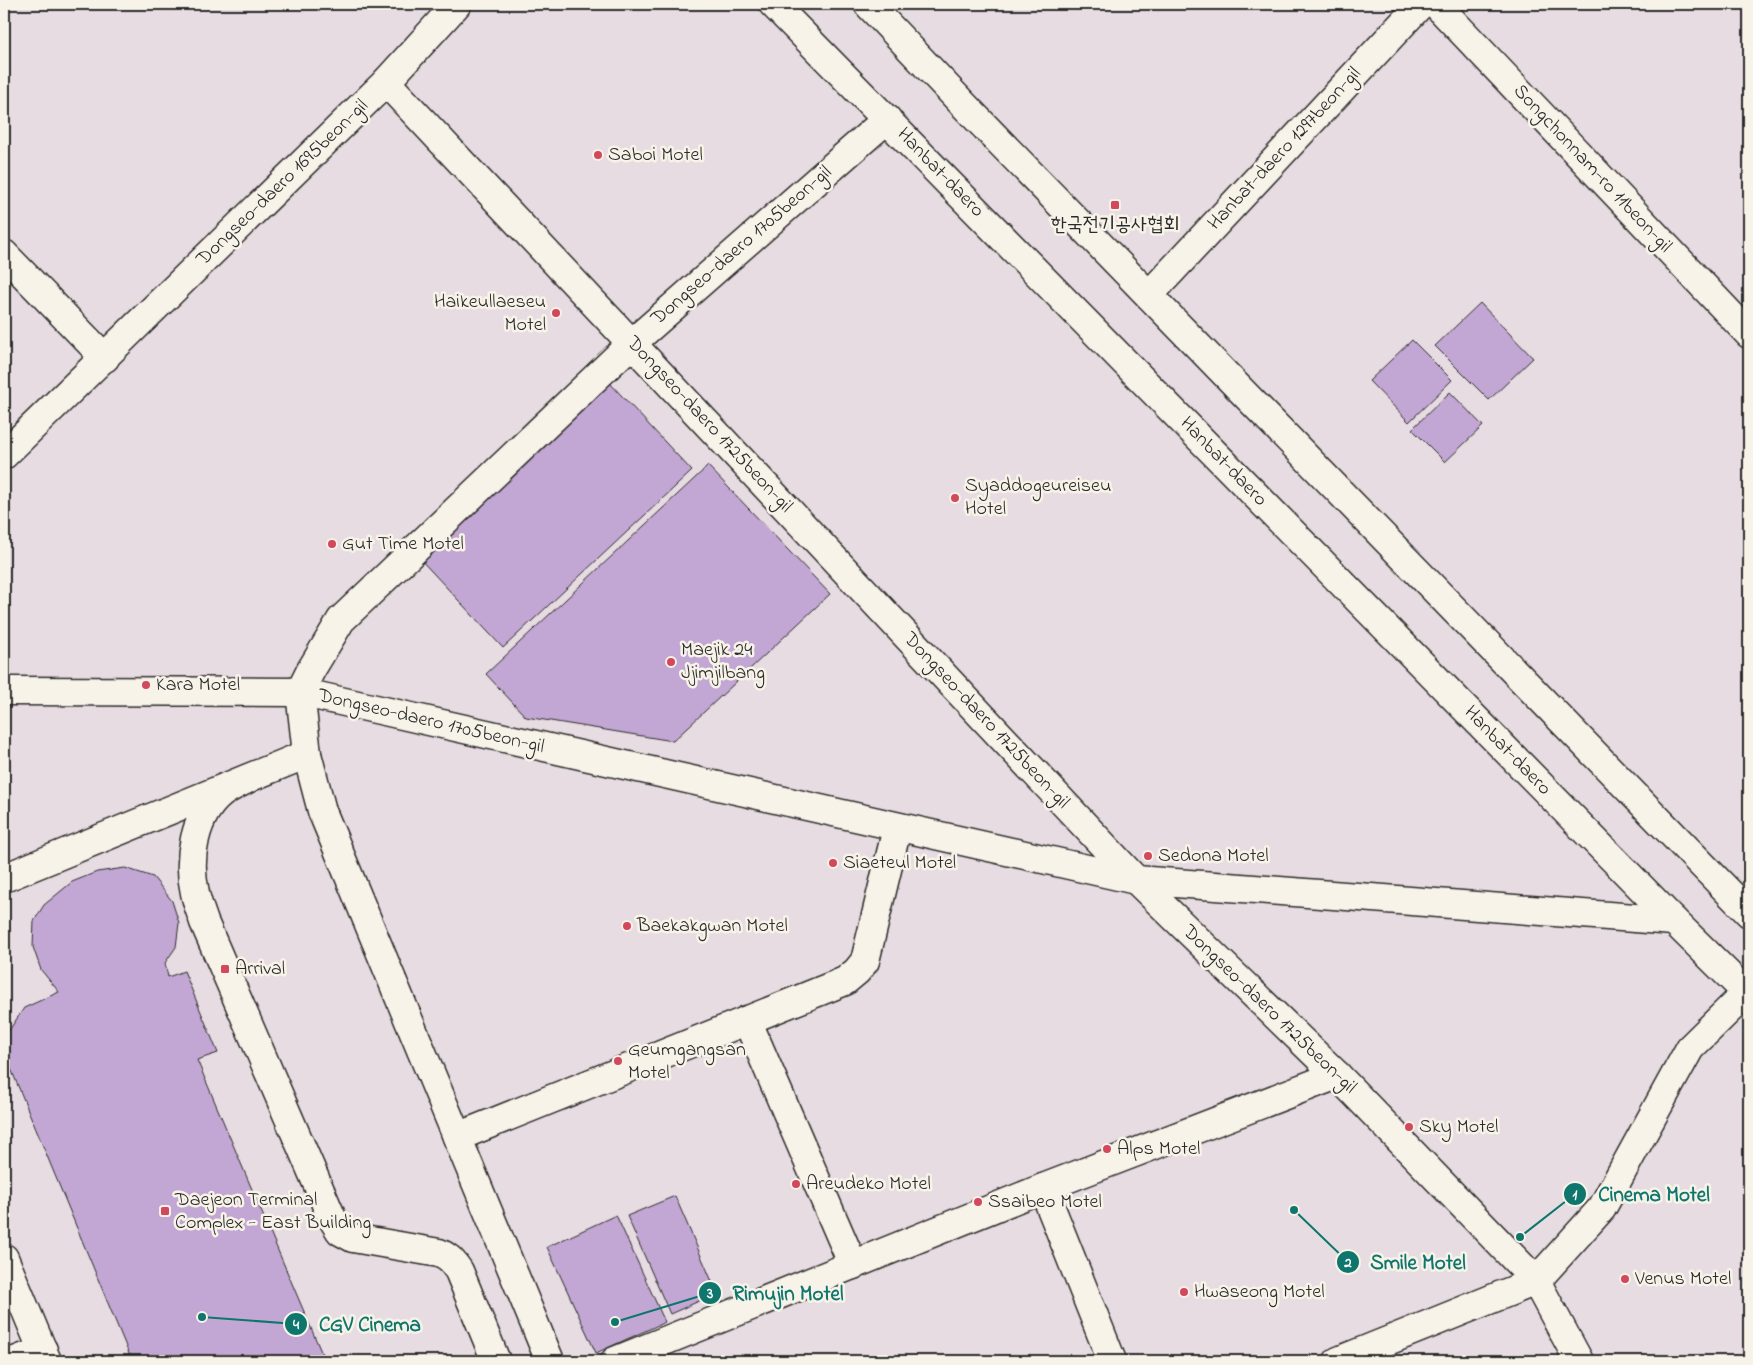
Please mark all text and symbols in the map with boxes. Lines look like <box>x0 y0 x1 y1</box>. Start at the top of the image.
street label: Hanbat-daero 1297beon-gil <box>1201 61 1369 238</box>
street label: Songchonnam-ro 11beon-gil <box>1505 78 1678 261</box>
street label: Dongseo-daero 1695beon-gil <box>190 93 376 275</box>
street label: Hanbat-daero <box>889 121 991 225</box>
place label: Saboi Motel <box>608 141 703 170</box>
marker: Saboi Motel <box>592 149 604 161</box>
street label: Dongseo-daero 1705beon-gil <box>644 159 840 334</box>
marker: 한국전기공사협회 <box>1109 199 1121 211</box>
place label: 한국전기공사협회 <box>1051 211 1179 240</box>
place label: Haikeullaeseu Motel <box>434 288 546 340</box>
marker: Haikeullaeseu Motel <box>550 307 562 319</box>
street label: Dongseo-daero 1725beon-gil <box>618 329 799 521</box>
street label: Hanbat-daero <box>1172 410 1274 514</box>
place label: Syaddogeureiseu Hotel <box>965 472 1111 524</box>
marker: Syaddogeureiseu Hotel <box>949 492 961 504</box>
place label: Gut Time Motel <box>342 530 464 559</box>
marker: Gut Time Motel <box>326 538 338 550</box>
street label: Dongseo-daero 1725beon-gil <box>895 625 1076 817</box>
place label: Maejik 24 Jjimjilbang <box>681 636 765 689</box>
marker: Maejik 24 Jjimjilbang <box>665 656 677 668</box>
place label: Kara Motel <box>156 671 240 700</box>
marker: Kara Motel <box>140 679 152 691</box>
street label: Dongseo-daero 1705beon-gil <box>314 682 547 763</box>
street label: Hanbat-daero <box>1456 699 1558 803</box>
place label: Sedona Motel <box>1158 842 1269 871</box>
place label: Siaeteul Motel <box>843 849 956 878</box>
marker: Sedona Motel <box>1142 850 1154 862</box>
marker: Siaeteul Motel <box>827 857 839 869</box>
place label: Baekakgwan Motel <box>636 912 788 942</box>
street label: Dongseo-daero 1725beon-gil <box>1174 918 1363 1102</box>
marker: Baekakgwan Motel <box>621 920 633 932</box>
place label: Arrival <box>235 955 285 984</box>
marker: Arrival <box>219 963 231 975</box>
place label: Geumgangsan Motel <box>628 1036 746 1088</box>
marker: Geumgangsan Motel <box>612 1055 624 1067</box>
place label: Sky Motel <box>1419 1113 1498 1142</box>
marker: Sky Motel <box>1403 1121 1415 1133</box>
place label: Alps Motel <box>1117 1135 1200 1164</box>
marker: Alps Motel <box>1101 1143 1113 1155</box>
place label: Areudeko Motel <box>806 1170 931 1199</box>
callout: Cinema Motel <box>1563 1176 1720 1212</box>
marker: Areudeko Motel <box>790 1178 802 1190</box>
text: Cinema Motel <box>1598 1181 1710 1211</box>
text: 1 <box>1573 1184 1578 1206</box>
place label: Daejeon Terminal Complex - East Building <box>174 1186 371 1239</box>
place label: Ssaibeo Motel <box>988 1188 1102 1217</box>
marker: Ssaibeo Motel <box>972 1196 984 1208</box>
marker: Daejeon Terminal Complex - East Building <box>159 1205 171 1217</box>
callout: Smile Motel <box>1335 1244 1475 1280</box>
text: Smile Motel <box>1370 1249 1466 1279</box>
text: 2 <box>1343 1252 1352 1274</box>
place label: Venus Motel <box>1634 1265 1731 1294</box>
marker: Venus Motel <box>1619 1273 1631 1285</box>
callout: Rimujin Motel <box>697 1275 853 1311</box>
place label: Hwaseong Motel <box>1194 1278 1325 1308</box>
text: Rimujin Motel <box>733 1280 844 1310</box>
text: 3 <box>706 1283 713 1305</box>
marker: Hwaseong Motel <box>1178 1286 1190 1298</box>
callout: CGV Cinema <box>284 1306 431 1342</box>
text: CGV Cinema <box>319 1311 421 1341</box>
text: 4 <box>292 1314 300 1336</box>

